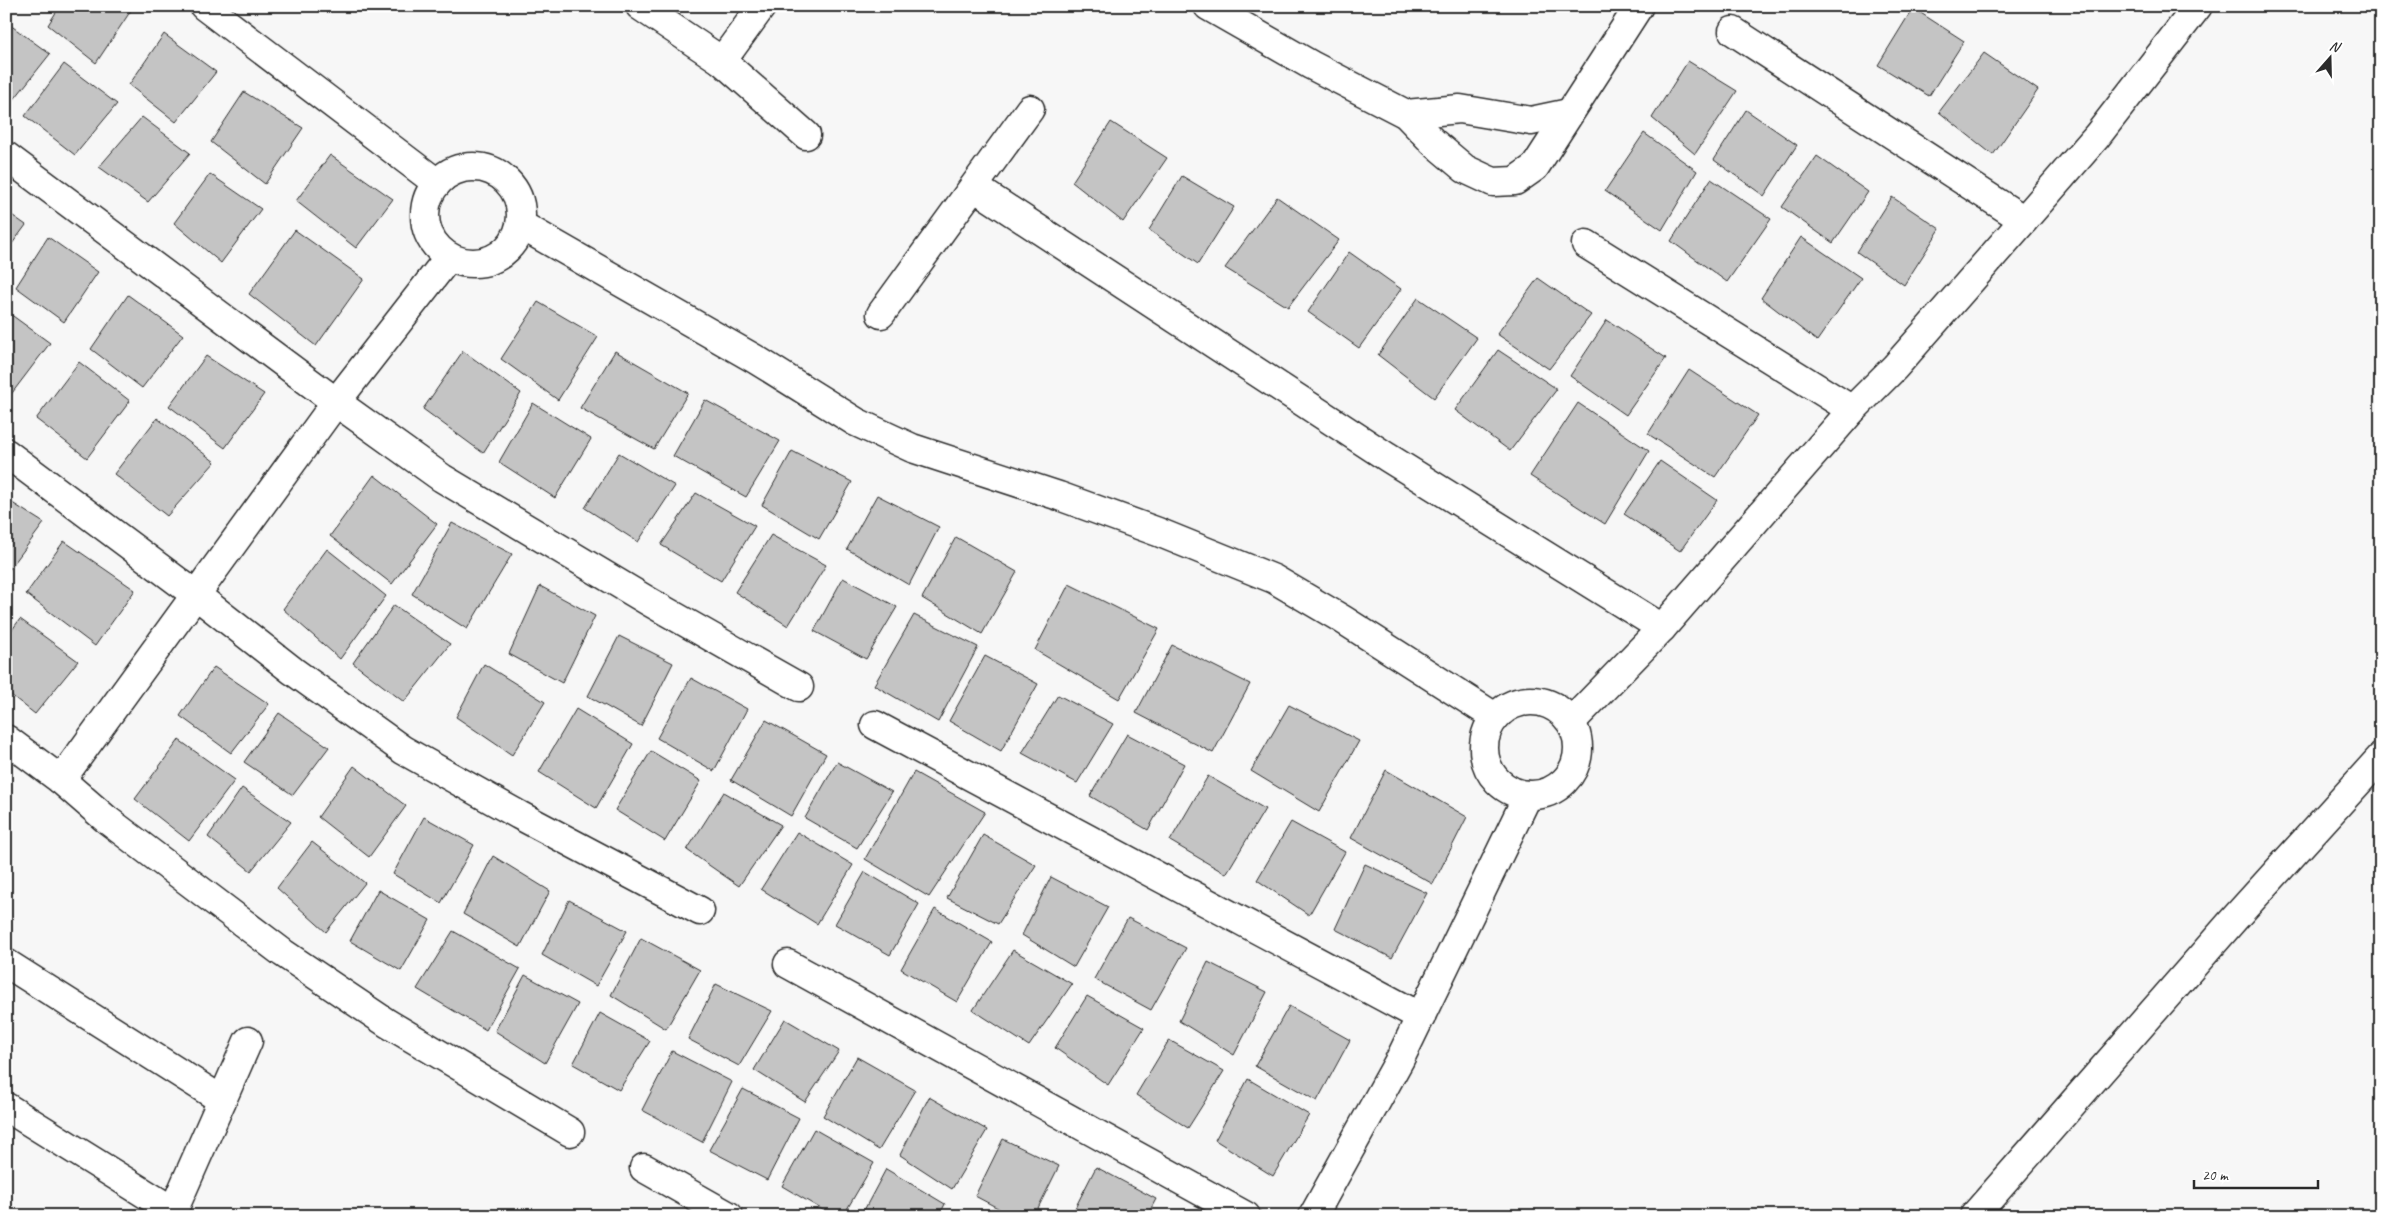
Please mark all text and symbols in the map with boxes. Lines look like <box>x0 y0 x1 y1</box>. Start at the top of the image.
north arrow <box>2304 32 2354 82</box>
text: N <box>2327 37 2343 57</box>
scale bar <box>2194 1157 2318 1189</box>
text: 20 m <box>2202 1166 2229 1185</box>

